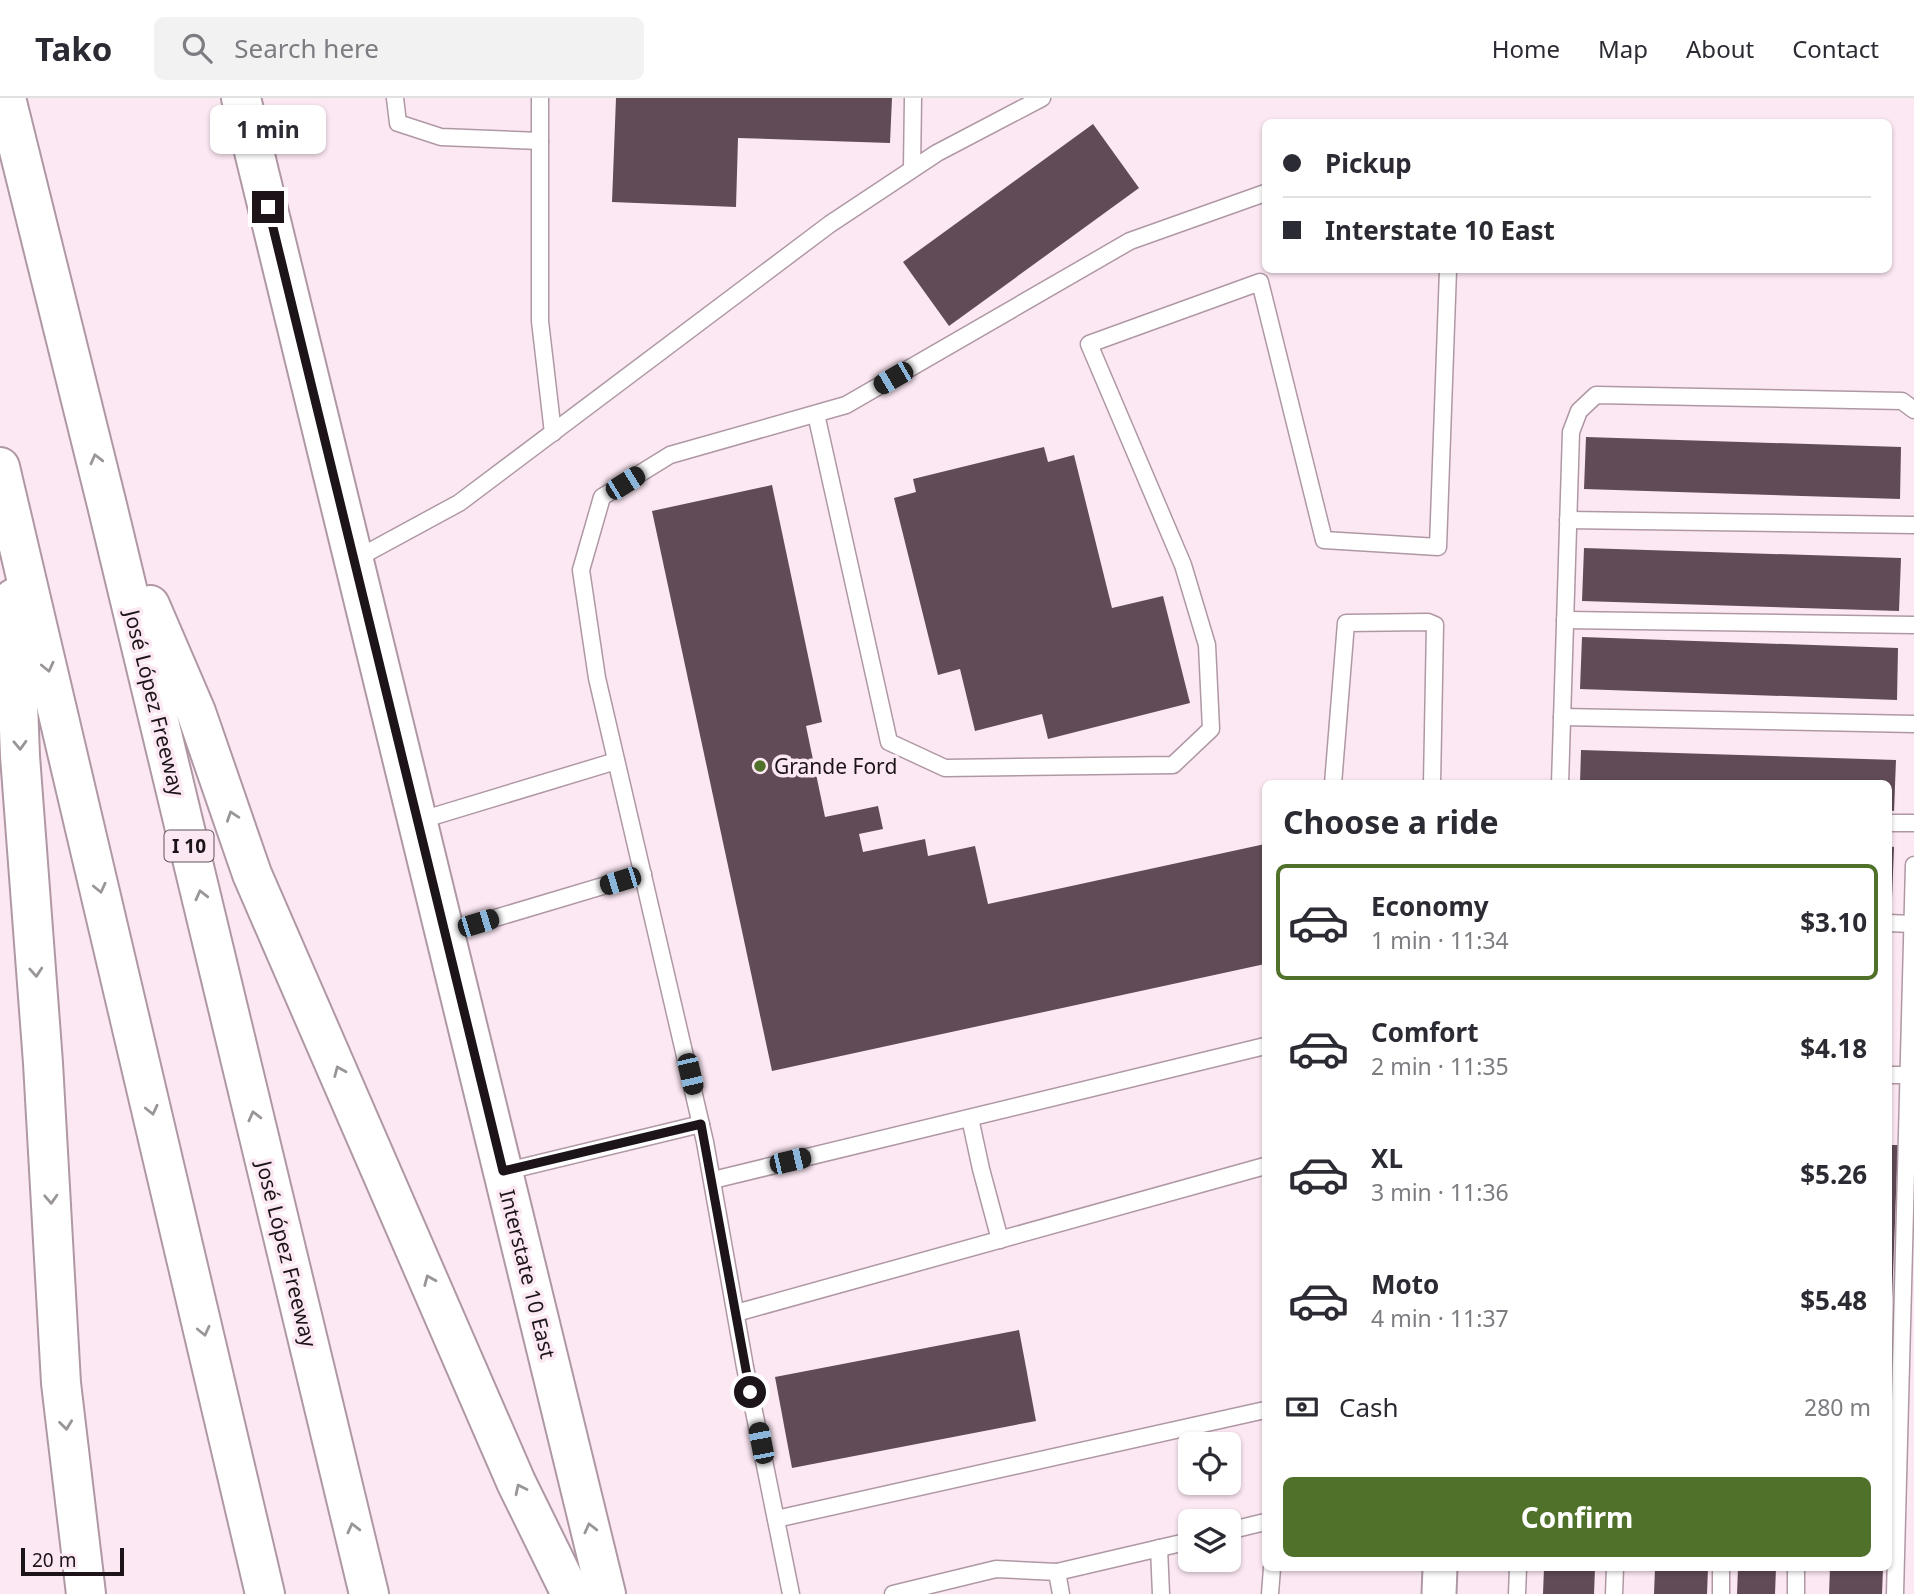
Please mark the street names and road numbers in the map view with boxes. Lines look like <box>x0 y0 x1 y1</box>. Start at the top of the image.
street label: José López Freeway <box>118 605 192 799</box>
road number: I 10 <box>164 831 214 862</box>
street label: José López Freeway <box>250 1156 324 1350</box>
street label: Interstate 10 East <box>493 1187 563 1362</box>

